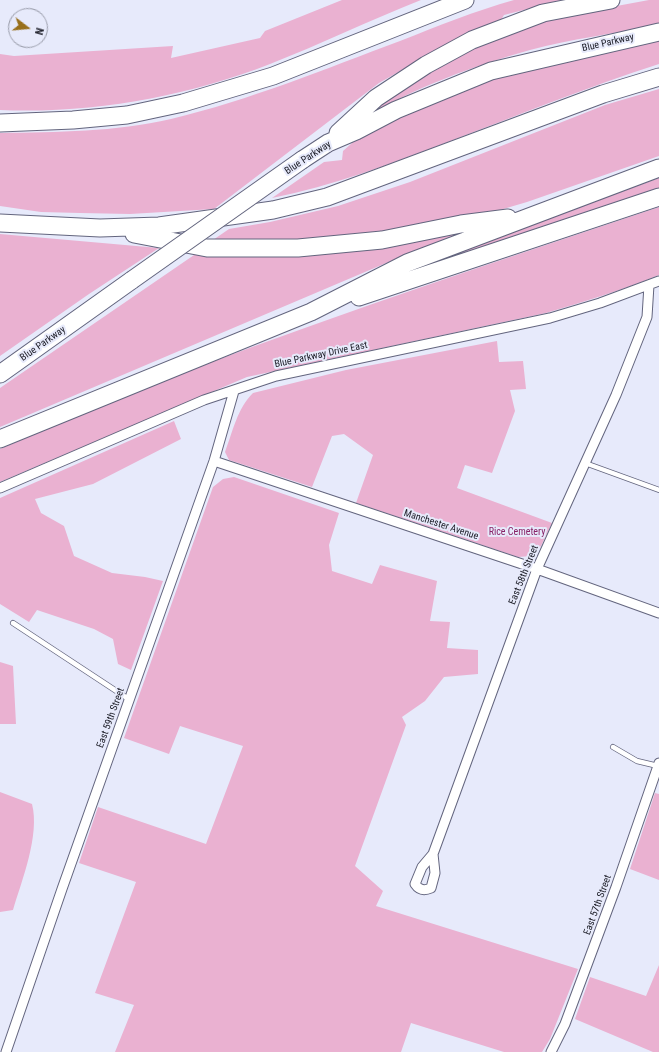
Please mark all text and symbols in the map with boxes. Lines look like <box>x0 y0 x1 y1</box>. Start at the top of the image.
north arrow <box>8 8 48 48</box>
text: N <box>32 26 46 36</box>
street label: Blue Parkway <box>581 31 635 55</box>
street label: Blue Parkway <box>283 139 333 177</box>
street label: Blue Parkway <box>18 324 68 364</box>
street label: Blue Parkway Drive East <box>273 339 369 371</box>
street label: Manchester Avenue <box>402 507 480 543</box>
park label: Rice Cemetery <box>489 526 545 538</box>
street label: East 58th Street <box>507 544 541 606</box>
street label: East 59th Street <box>95 686 127 750</box>
street label: East 57th Street <box>582 873 614 937</box>

